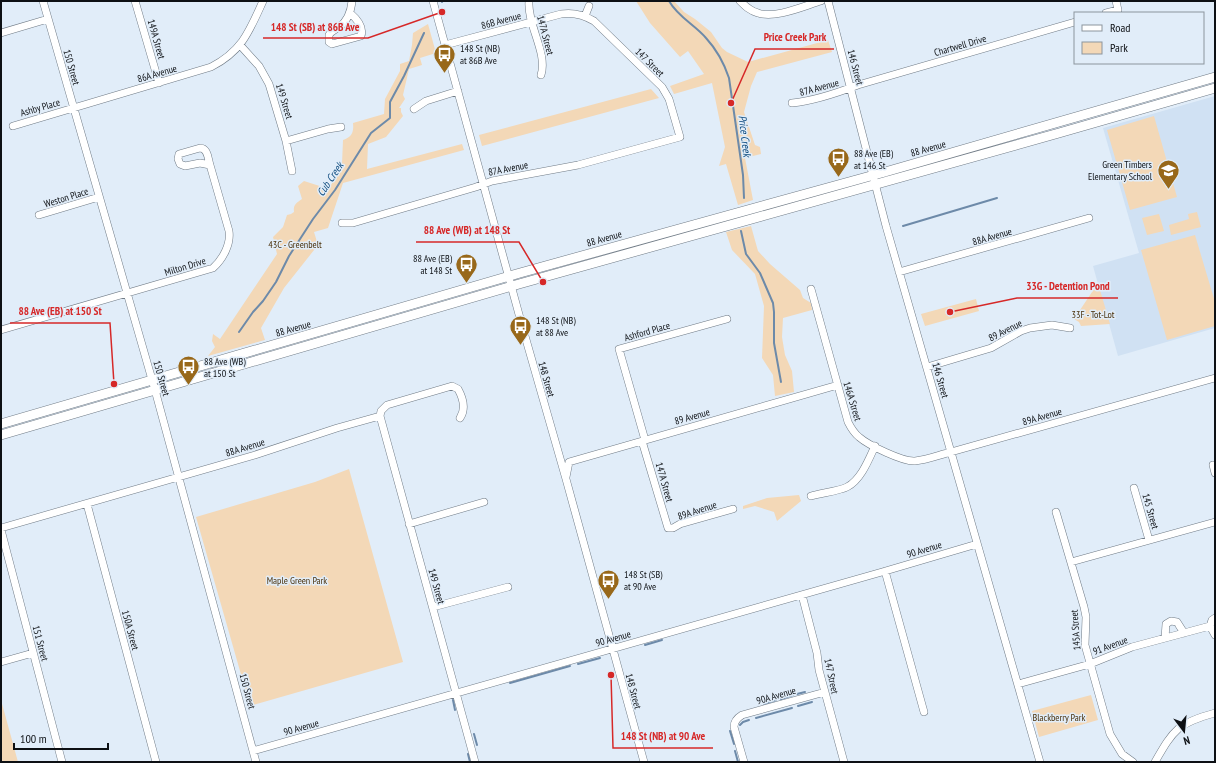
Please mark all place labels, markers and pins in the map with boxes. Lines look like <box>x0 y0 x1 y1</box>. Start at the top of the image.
callout: 148 St (SB) at 86B Ave <box>263 15 368 38</box>
callout: Price Creek Park <box>755 26 834 49</box>
bus stop icon: 148 St (NB) at 86B Ave <box>432 41 458 74</box>
place label: 148 St (NB) at 86B Ave <box>460 42 500 67</box>
bus stop icon: 88 Ave (EB) at 146 St <box>826 146 852 179</box>
place label: 88 Ave (EB) at 146 St <box>854 147 894 172</box>
school or university icon: Green Timbers Elementary School <box>1155 157 1181 190</box>
place label: Green Timbers Elementary School <box>1088 158 1153 183</box>
callout: 88 Ave (WB) at 148 St <box>416 219 519 242</box>
bus stop icon: 88 Ave (EB) at 148 St <box>454 251 480 284</box>
place label: 88 Ave (EB) at 148 St <box>413 252 453 277</box>
callout: 33G - Detention Pond <box>1017 275 1118 298</box>
callout: 88 Ave (EB) at 150 St <box>10 300 110 323</box>
bus stop icon: 148 St (NB) at 88 Ave <box>507 313 533 346</box>
place label: 148 St (NB) at 88 Ave <box>536 314 576 339</box>
bus stop icon: 88 Ave (WB) at 150 St <box>175 354 201 387</box>
place label: 88 Ave (WB) at 150 St <box>204 355 246 380</box>
bus stop icon: 148 St (SB) at 90 Ave <box>595 567 621 600</box>
place label: 148 St (SB) at 90 Ave <box>624 568 663 593</box>
callout: 148 St (NB) at 90 Ave <box>613 725 713 748</box>

